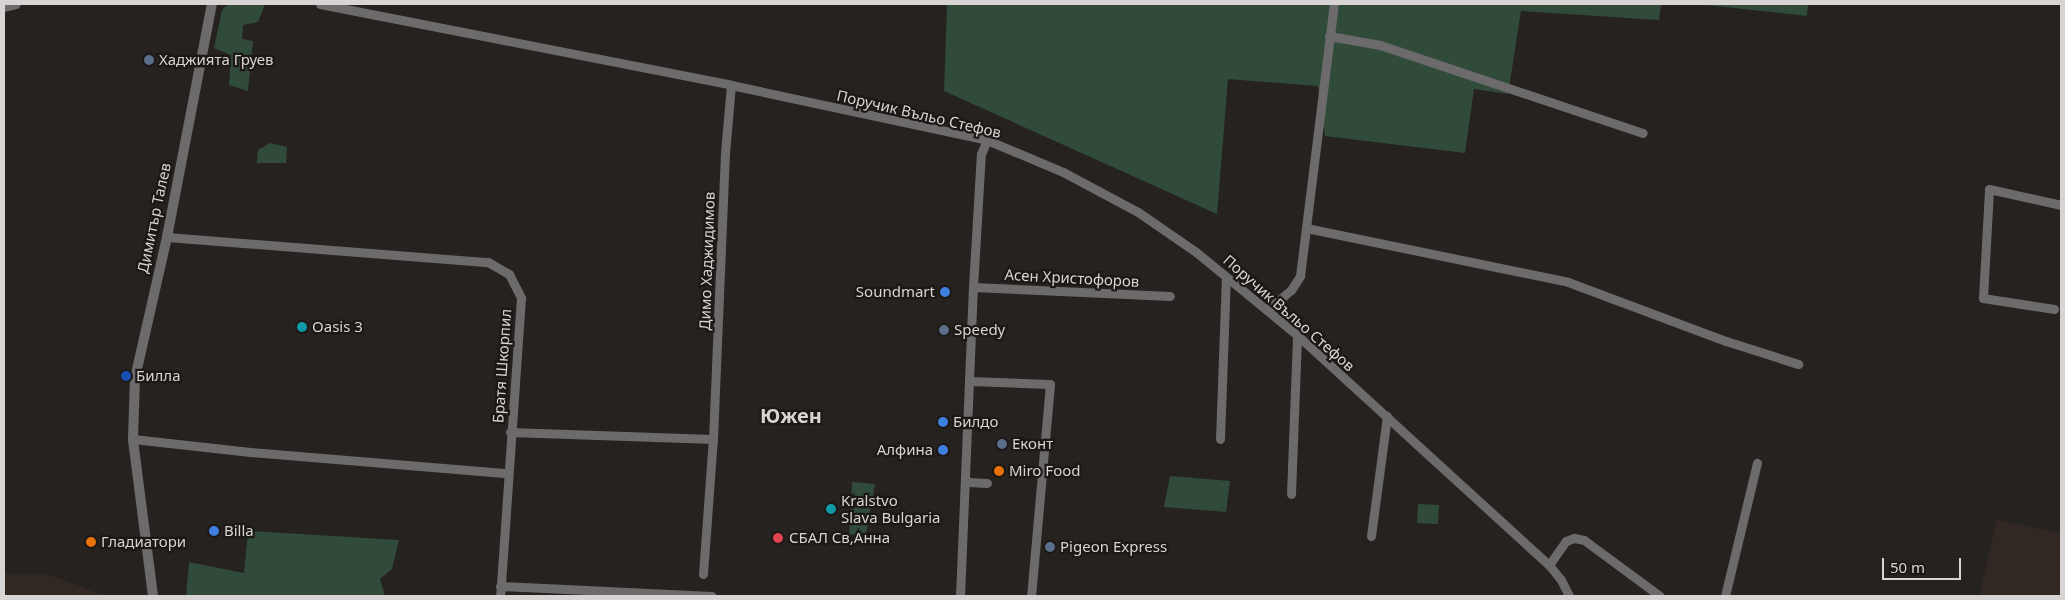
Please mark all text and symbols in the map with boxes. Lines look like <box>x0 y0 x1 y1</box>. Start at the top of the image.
place label: Хаджията Груев <box>159 51 273 69</box>
marker: Хаджията Груев <box>143 54 155 66</box>
street label: Поручик Въльо Стефов <box>835 86 1003 142</box>
street label: Димитър Талев <box>134 161 174 275</box>
street label: Димо Хаджидимов <box>696 191 718 331</box>
street label: Поручик Въльо Стефов <box>1220 251 1358 375</box>
street label: Асен Христофоров <box>1004 265 1140 291</box>
place label: Soundmart <box>856 283 935 301</box>
marker: Soundmart <box>939 286 951 298</box>
street label: Братя Шкорпил <box>489 308 515 424</box>
place label: Oasis 3 <box>312 318 363 336</box>
marker: Oasis 3 <box>296 321 308 333</box>
place label: Speedy <box>954 321 1005 339</box>
marker: Speedy <box>938 324 950 336</box>
place label: Билла <box>136 367 180 385</box>
marker: Билла <box>120 370 132 382</box>
district label: Южен <box>760 403 822 427</box>
place label: Билдо <box>953 413 998 431</box>
marker: Билдо <box>937 416 949 428</box>
place label: Еконт <box>1012 435 1053 453</box>
marker: Еконт <box>996 438 1008 450</box>
place label: Алфина <box>877 441 933 459</box>
marker: Алфина <box>937 444 949 456</box>
place label: Miro Food <box>1009 462 1081 480</box>
marker: Miro Food <box>993 465 1005 477</box>
place label: Kralstvo Slava Bulgaria <box>841 491 940 526</box>
marker: Kralstvo Slava Bulgaria <box>825 503 837 515</box>
place label: Billa <box>224 522 254 540</box>
marker: Billa <box>208 525 220 537</box>
place label: СБАЛ Св,Анна <box>789 529 890 547</box>
marker: СБАЛ Св,Анна <box>771 531 785 545</box>
place label: Гладиатори <box>101 533 186 551</box>
marker: Гладиатори <box>85 536 97 548</box>
place label: Pigeon Express <box>1060 538 1167 556</box>
marker: Pigeon Express <box>1044 541 1056 553</box>
scale bar <box>1885 548 1964 580</box>
text: 50 m <box>1890 557 1925 577</box>

